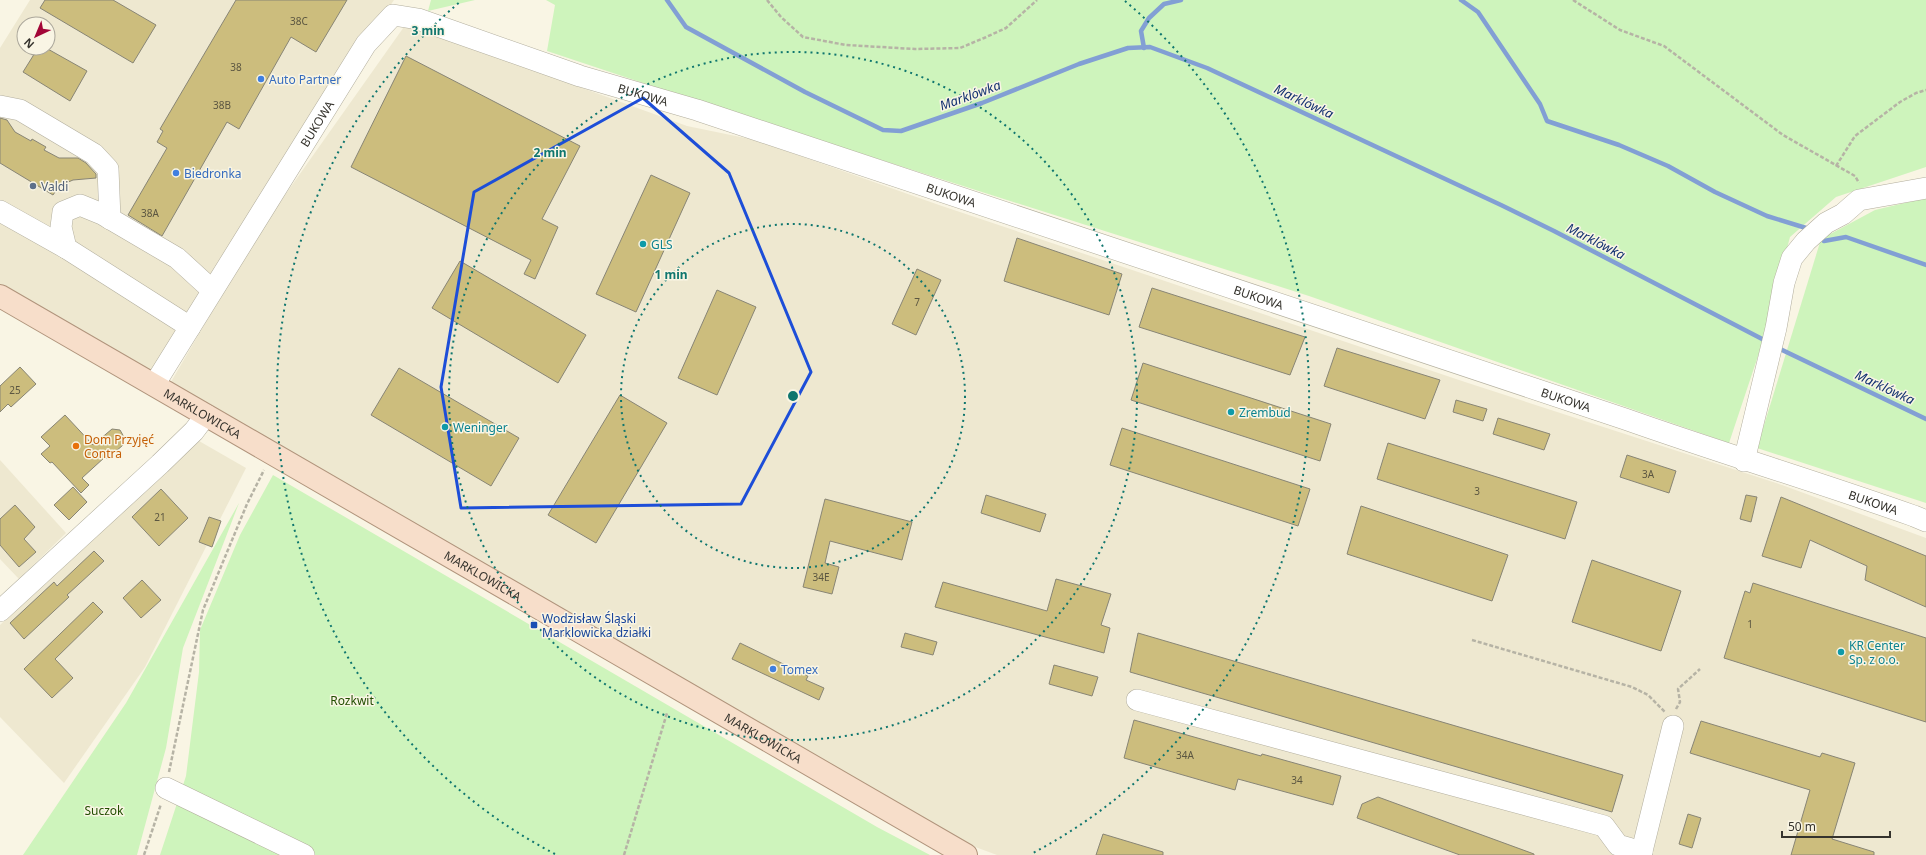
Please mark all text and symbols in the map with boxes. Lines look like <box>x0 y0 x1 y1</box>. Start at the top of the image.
house number: 38C <box>290 14 309 28</box>
north arrow <box>16 16 56 56</box>
text: 3 min <box>411 22 445 39</box>
text: N <box>20 35 37 52</box>
house number: 38 <box>230 60 242 74</box>
place label: Auto Partner <box>269 71 341 88</box>
marker: Auto Partner <box>256 74 266 84</box>
water label: Marklówka <box>937 75 1004 114</box>
street label: BUKOWA <box>616 79 671 110</box>
water label: Marklówka <box>1271 79 1337 123</box>
street label: BUKOWA <box>296 97 338 150</box>
house number: 38B <box>213 98 231 112</box>
text: 2 min <box>533 144 567 161</box>
place label: Biedronka <box>184 165 242 182</box>
marker: Biedronka <box>171 168 181 178</box>
place label: Valdi <box>41 178 68 195</box>
street label: BUKOWA <box>924 178 979 211</box>
marker: Valdi <box>28 181 38 191</box>
house number: 38A <box>141 206 160 220</box>
water label: Marklówka <box>1564 219 1629 264</box>
place label: GLS <box>651 236 673 253</box>
marker: GLS <box>638 239 648 249</box>
text: 1 min <box>654 266 688 283</box>
street label: BUKOWA <box>1232 281 1286 313</box>
house number: 7 <box>914 295 920 309</box>
water label: Marklówka <box>1852 365 1918 409</box>
house number: 25 <box>9 383 21 397</box>
street label: BUKOWA <box>1539 383 1593 416</box>
street label: MARKLOWICKA <box>161 384 245 442</box>
centre of rings <box>786 389 800 403</box>
place label: Zrembud <box>1239 404 1291 421</box>
marker: Zrembud <box>1226 407 1236 417</box>
place label: Weninger <box>453 419 508 436</box>
marker: Weninger <box>440 422 450 432</box>
place label: Dom Przyjęć Contra <box>84 431 154 462</box>
marker: Dom Przyjęć Contra <box>71 441 81 451</box>
house number: 3A <box>1642 467 1655 481</box>
house number: 3 <box>1474 484 1480 498</box>
street label: BUKOWA <box>1846 486 1901 518</box>
house number: 21 <box>154 510 166 524</box>
street label: MARKLOWICKA <box>441 546 525 605</box>
house number: 34E <box>813 570 830 584</box>
place label: Wodzisław Śląski Marklowicka działki <box>542 610 651 641</box>
house number: 1 <box>1747 617 1753 631</box>
marker: Wodzisław Śląski Marklowicka działki <box>529 620 539 630</box>
place label: KR Center Sp. z o.o. <box>1849 637 1905 668</box>
marker: KR Center Sp. z o.o. <box>1836 647 1846 657</box>
place label: Tomex <box>781 661 819 678</box>
marker: Tomex <box>768 664 778 674</box>
park label: Rozkwit <box>330 692 374 709</box>
street label: MARKLOWICKA <box>722 709 805 767</box>
house number: 34A <box>1176 748 1195 762</box>
house number: 34 <box>1291 773 1303 787</box>
park label: Suczok <box>84 802 124 819</box>
scale bar <box>1782 813 1890 839</box>
text: 50 m <box>1788 818 1816 835</box>

